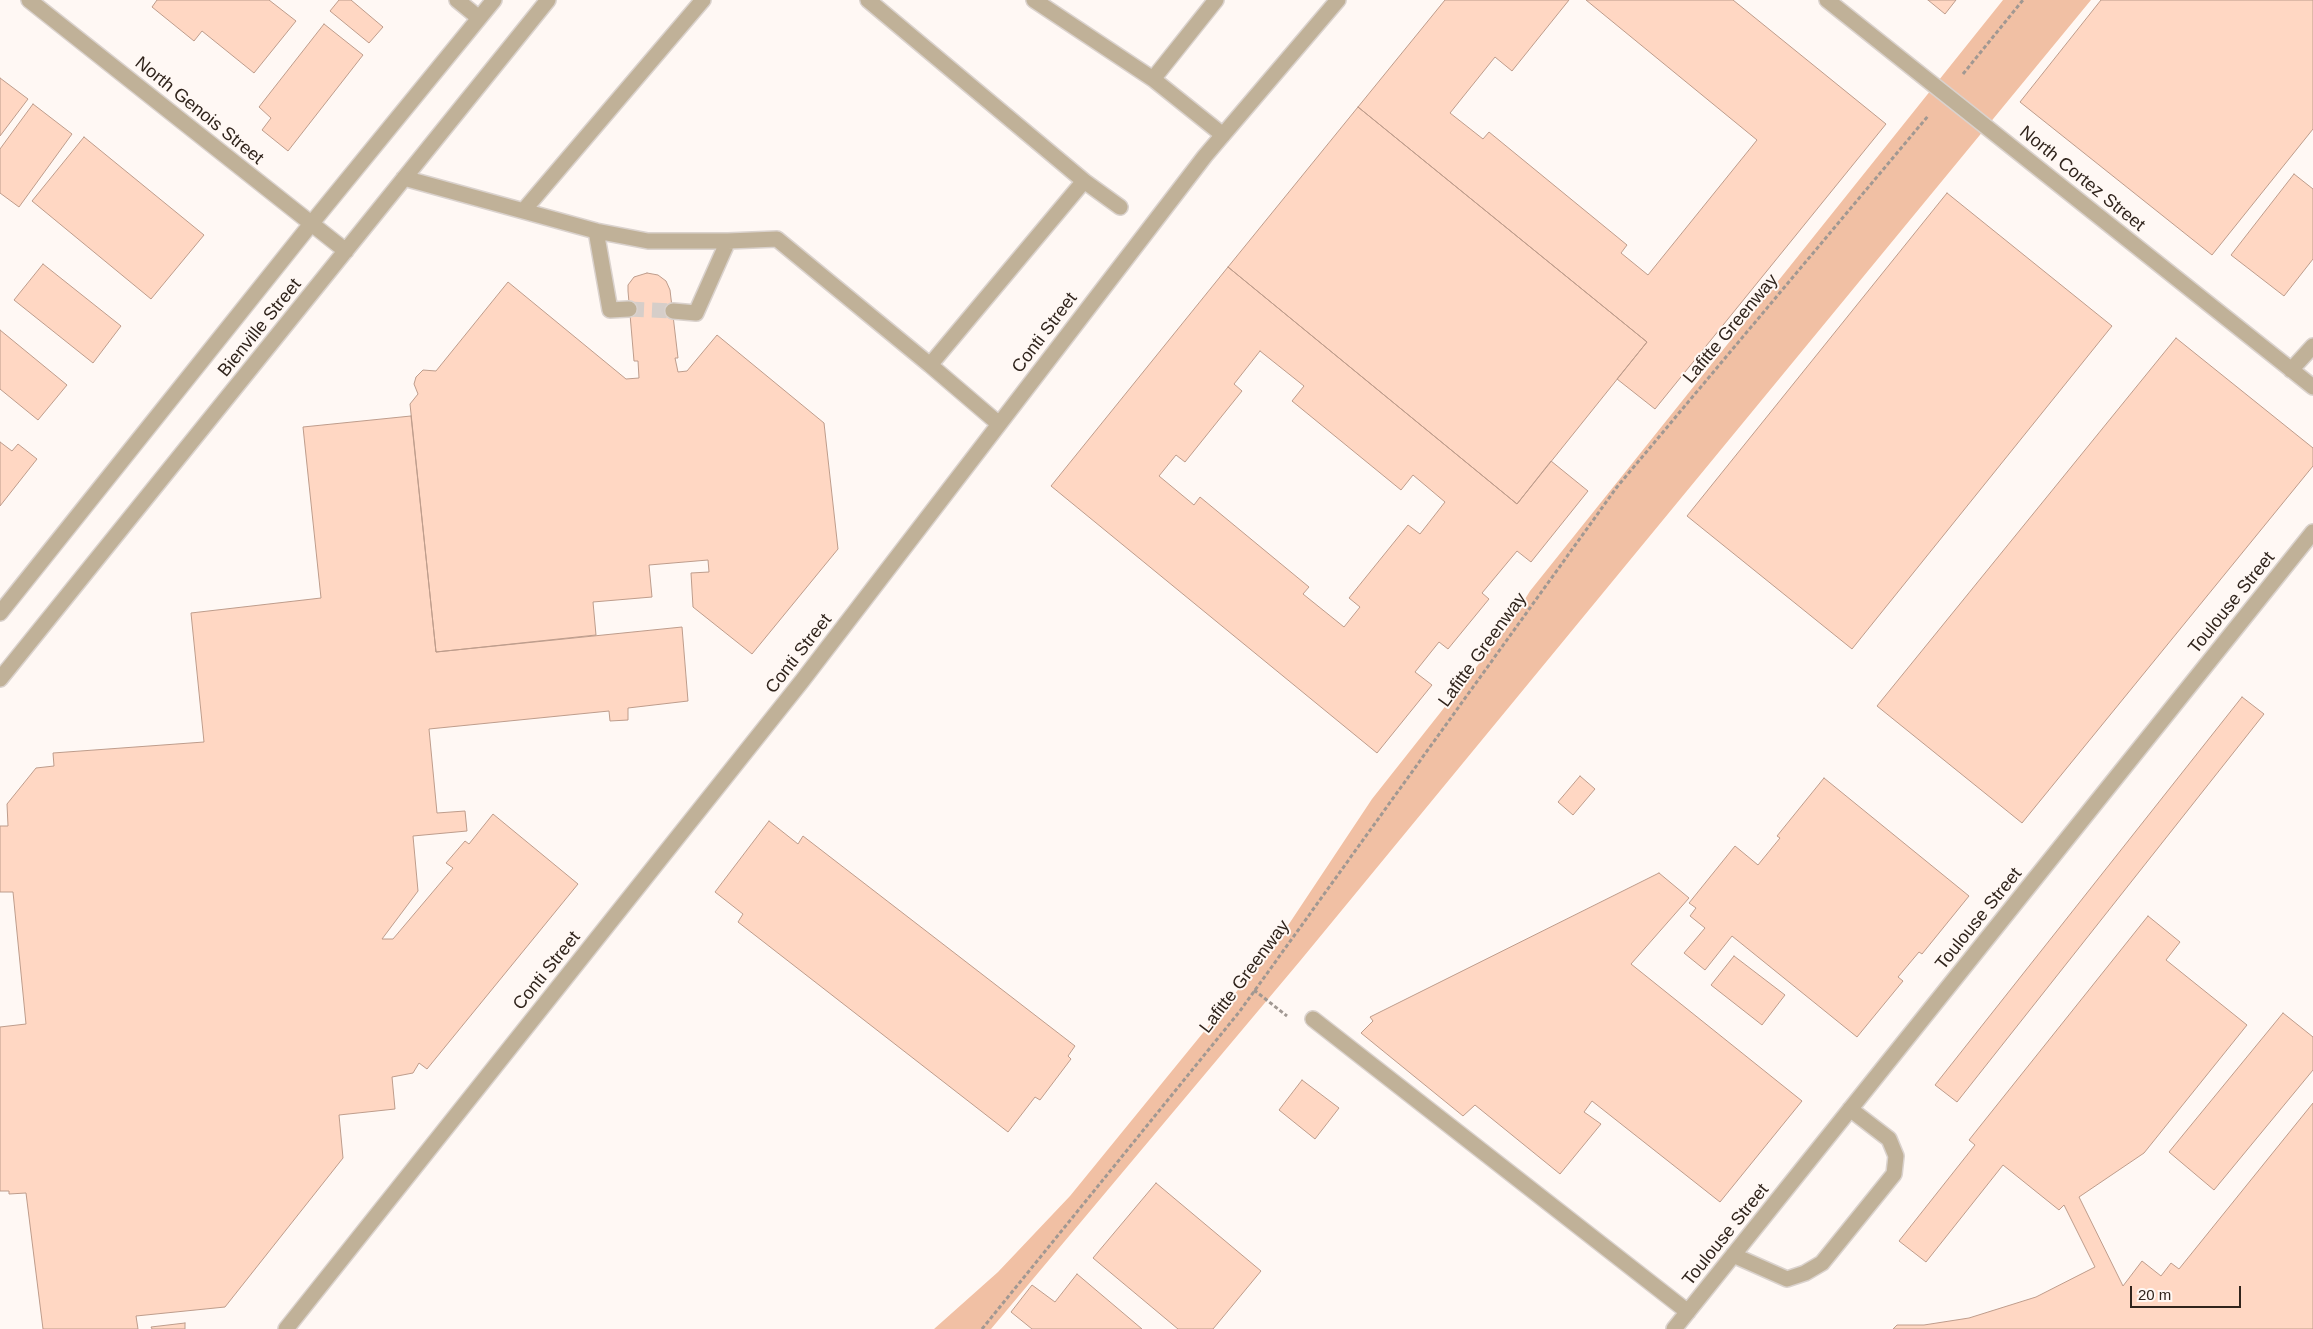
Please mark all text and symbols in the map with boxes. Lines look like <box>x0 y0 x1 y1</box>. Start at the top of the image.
street label: North Genois Street <box>130 53 268 169</box>
street label: North Cortez Street <box>2015 122 2149 236</box>
street label: Lafitte Greenway <box>1679 270 1783 388</box>
street label: Bienville Street <box>214 275 306 381</box>
street label: Conti Street <box>1008 289 1082 377</box>
street label: Toulouse Street <box>2184 548 2280 658</box>
street label: Lafitte Greenway <box>1434 589 1532 711</box>
street label: Conti Street <box>761 610 837 698</box>
street label: Toulouse Street <box>1931 864 2027 974</box>
street label: Lafitte Greenway <box>1195 916 1295 1038</box>
street label: Conti Street <box>509 927 585 1015</box>
street label: Toulouse Street <box>1678 1180 1774 1290</box>
scale bar <box>2133 1276 2244 1308</box>
text: 20 m <box>2138 1286 2171 1303</box>

